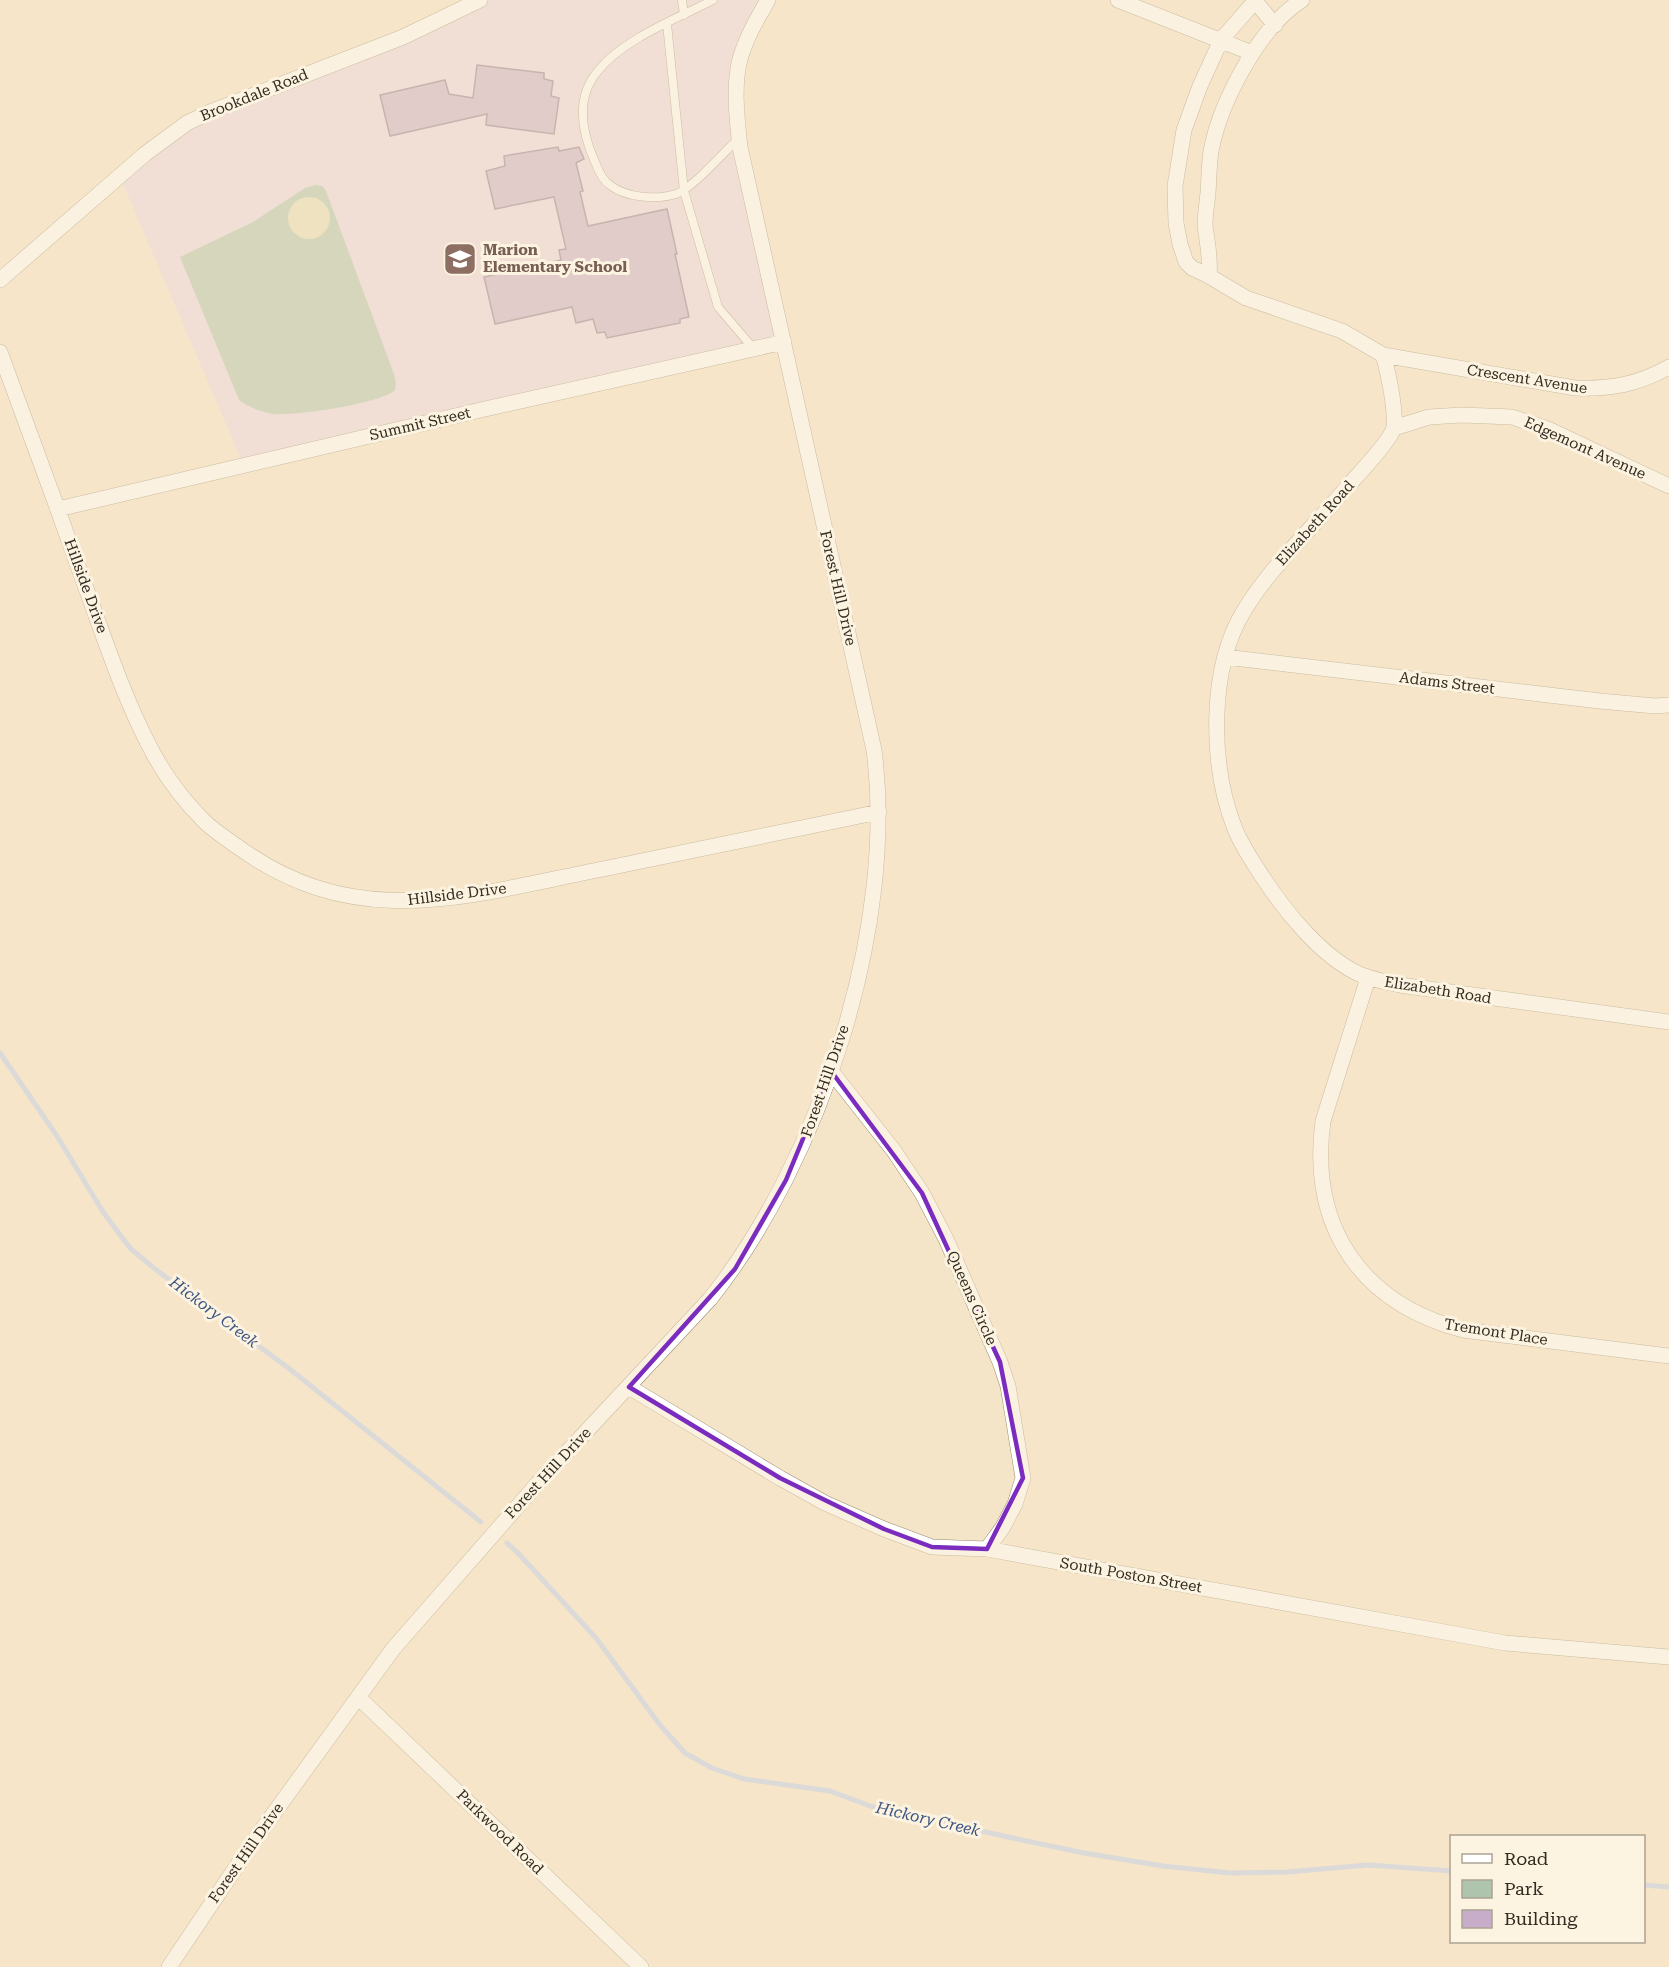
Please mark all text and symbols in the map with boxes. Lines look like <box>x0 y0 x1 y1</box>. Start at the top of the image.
street label: Brookdale Road <box>197 65 311 125</box>
school or university icon: Marion Elementary School <box>442 241 478 277</box>
place label: Marion Elementary School <box>483 241 627 276</box>
street label: Crescent Avenue <box>1466 361 1588 397</box>
street label: Summit Street <box>368 404 473 444</box>
street label: Edgemont Avenue <box>1521 413 1649 483</box>
street label: Elizabeth Road <box>1272 477 1358 569</box>
street label: Forest Hill Drive <box>816 529 860 647</box>
street label: Hillside Drive <box>61 536 111 636</box>
street label: Adams Street <box>1398 668 1496 698</box>
street label: Hillside Drive <box>407 879 507 909</box>
street label: Elizabeth Road <box>1383 973 1493 1007</box>
street label: Forest Hill Drive <box>797 1022 853 1140</box>
street label: Queens Circle <box>943 1248 1001 1348</box>
water label: Hickory Creek <box>165 1272 262 1352</box>
street label: Tremont Place <box>1443 1315 1549 1349</box>
street label: Forest Hill Drive <box>501 1424 595 1522</box>
street label: South Poston Street <box>1059 1554 1204 1596</box>
street label: Parkwood Road <box>453 1786 547 1878</box>
water label: Hickory Creek <box>873 1798 982 1840</box>
street label: Forest Hill Drive <box>205 1800 287 1906</box>
legend <box>1450 1835 1645 1943</box>
text: Road <box>1504 1848 1549 1869</box>
text: Park <box>1504 1878 1544 1899</box>
text: Building <box>1504 1908 1578 1929</box>

